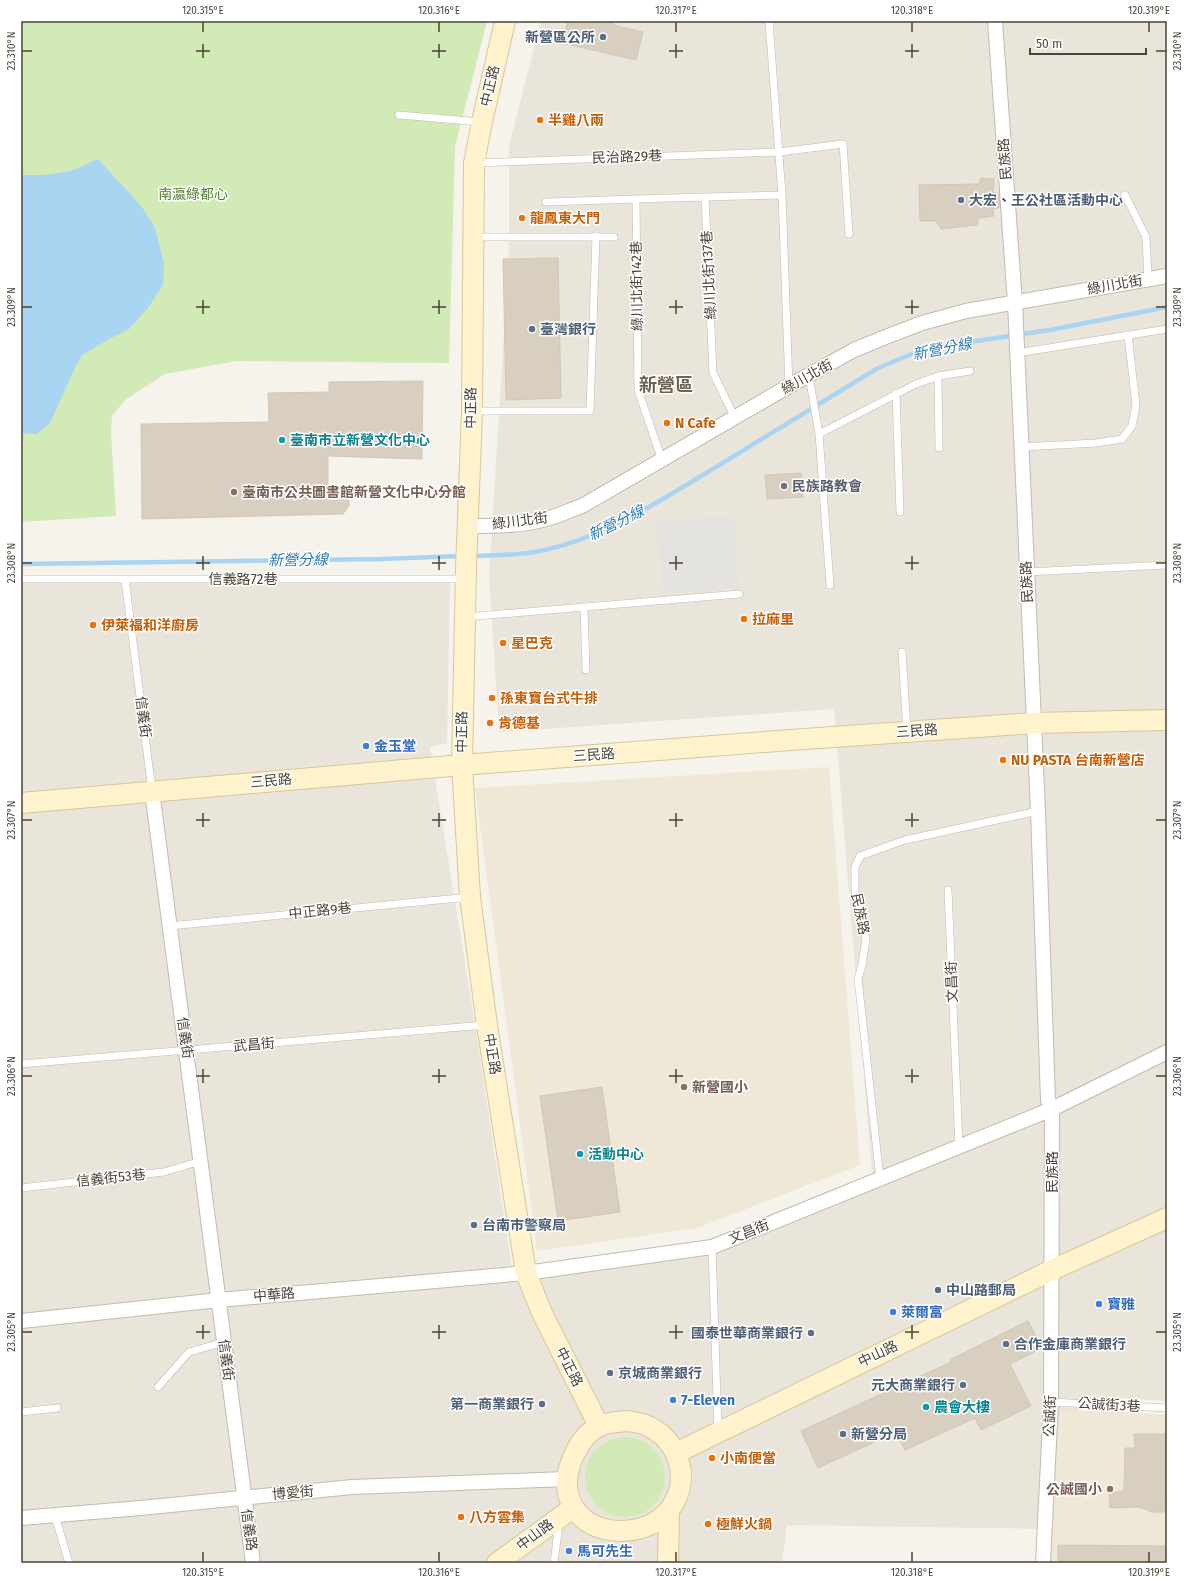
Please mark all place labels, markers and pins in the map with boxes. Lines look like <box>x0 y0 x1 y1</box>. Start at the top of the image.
place label: 新營區公所 <box>525 29 595 46</box>
marker: 新營區公所 <box>598 32 608 42</box>
place label: 半雞八兩 <box>548 112 604 129</box>
marker: 半雞八兩 <box>535 115 545 125</box>
place label: 大宏、王公社區活動中心 <box>969 192 1123 209</box>
marker: 大宏、王公社區活動中心 <box>956 195 966 205</box>
place label: 龍鳳東大門 <box>530 210 600 227</box>
marker: 龍鳳東大門 <box>517 213 527 223</box>
place label: 臺灣銀行 <box>540 321 596 338</box>
marker: 臺灣銀行 <box>527 324 537 334</box>
place label: N Cafe <box>675 415 716 432</box>
marker: N Cafe <box>662 418 672 428</box>
place label: 臺南市立新營文化中心 <box>290 432 430 449</box>
marker: 臺南市立新營文化中心 <box>277 435 287 445</box>
place label: 民族路教會 <box>792 478 862 495</box>
marker: 民族路教會 <box>779 481 789 491</box>
place label: 臺南市公共圖書館新營文化中心分館 <box>242 484 466 501</box>
marker: 臺南市公共圖書館新營文化中心分館 <box>229 487 239 497</box>
place label: 拉麻里 <box>752 611 794 628</box>
marker: 拉麻里 <box>739 614 749 624</box>
place label: 伊萊福和洋廚房 <box>101 617 199 634</box>
marker: 伊萊福和洋廚房 <box>88 620 98 630</box>
place label: 星巴克 <box>511 635 553 652</box>
marker: 星巴克 <box>498 638 508 648</box>
place label: 孫東寶台式牛排 <box>500 690 598 707</box>
marker: 孫東寶台式牛排 <box>487 693 497 703</box>
place label: 肯德基 <box>498 715 540 732</box>
marker: 肯德基 <box>485 718 495 728</box>
place label: 金玉堂 <box>374 738 416 755</box>
marker: 金玉堂 <box>361 741 371 751</box>
place label: NU PASTA 台南新營店 <box>1011 752 1145 769</box>
marker: NU PASTA 台南新營店 <box>998 755 1008 765</box>
place label: 新營國小 <box>692 1079 748 1096</box>
marker: 新營國小 <box>679 1082 689 1092</box>
place label: 活動中心 <box>588 1146 644 1163</box>
marker: 活動中心 <box>575 1149 585 1159</box>
place label: 台南市警察局 <box>482 1217 566 1234</box>
marker: 台南市警察局 <box>469 1220 479 1230</box>
place label: 中山路郵局 <box>946 1282 1016 1299</box>
marker: 中山路郵局 <box>933 1285 943 1295</box>
place label: 寶雅 <box>1107 1296 1135 1313</box>
marker: 寶雅 <box>1094 1299 1104 1309</box>
place label: 萊爾富 <box>901 1304 943 1321</box>
marker: 萊爾富 <box>888 1307 898 1317</box>
place label: 國泰世華商業銀行 <box>691 1325 803 1342</box>
marker: 國泰世華商業銀行 <box>806 1328 816 1338</box>
place label: 合作金庫商業銀行 <box>1014 1336 1126 1353</box>
marker: 合作金庫商業銀行 <box>1001 1339 1011 1349</box>
place label: 京城商業銀行 <box>618 1365 702 1382</box>
marker: 京城商業銀行 <box>605 1368 615 1378</box>
place label: 元大商業銀行 <box>871 1377 955 1394</box>
marker: 元大商業銀行 <box>958 1380 968 1390</box>
place label: 7-Eleven <box>681 1392 735 1409</box>
marker: 7-Eleven <box>668 1395 678 1405</box>
place label: 第一商業銀行 <box>450 1396 534 1413</box>
marker: 第一商業銀行 <box>537 1399 547 1409</box>
place label: 農會大樓 <box>934 1399 990 1416</box>
marker: 農會大樓 <box>921 1402 931 1412</box>
place label: 新營分局 <box>851 1426 907 1443</box>
marker: 新營分局 <box>838 1429 848 1439</box>
place label: 小南便當 <box>720 1450 776 1467</box>
marker: 小南便當 <box>707 1453 717 1463</box>
place label: 公誠國小 <box>1046 1481 1102 1498</box>
marker: 公誠國小 <box>1105 1484 1115 1494</box>
place label: 八方雲集 <box>469 1509 525 1526</box>
marker: 八方雲集 <box>456 1512 466 1522</box>
place label: 極鮮火鍋 <box>716 1516 772 1533</box>
marker: 極鮮火鍋 <box>703 1519 713 1529</box>
place label: 馬可先生 <box>577 1543 633 1560</box>
marker: 馬可先生 <box>564 1546 574 1556</box>

